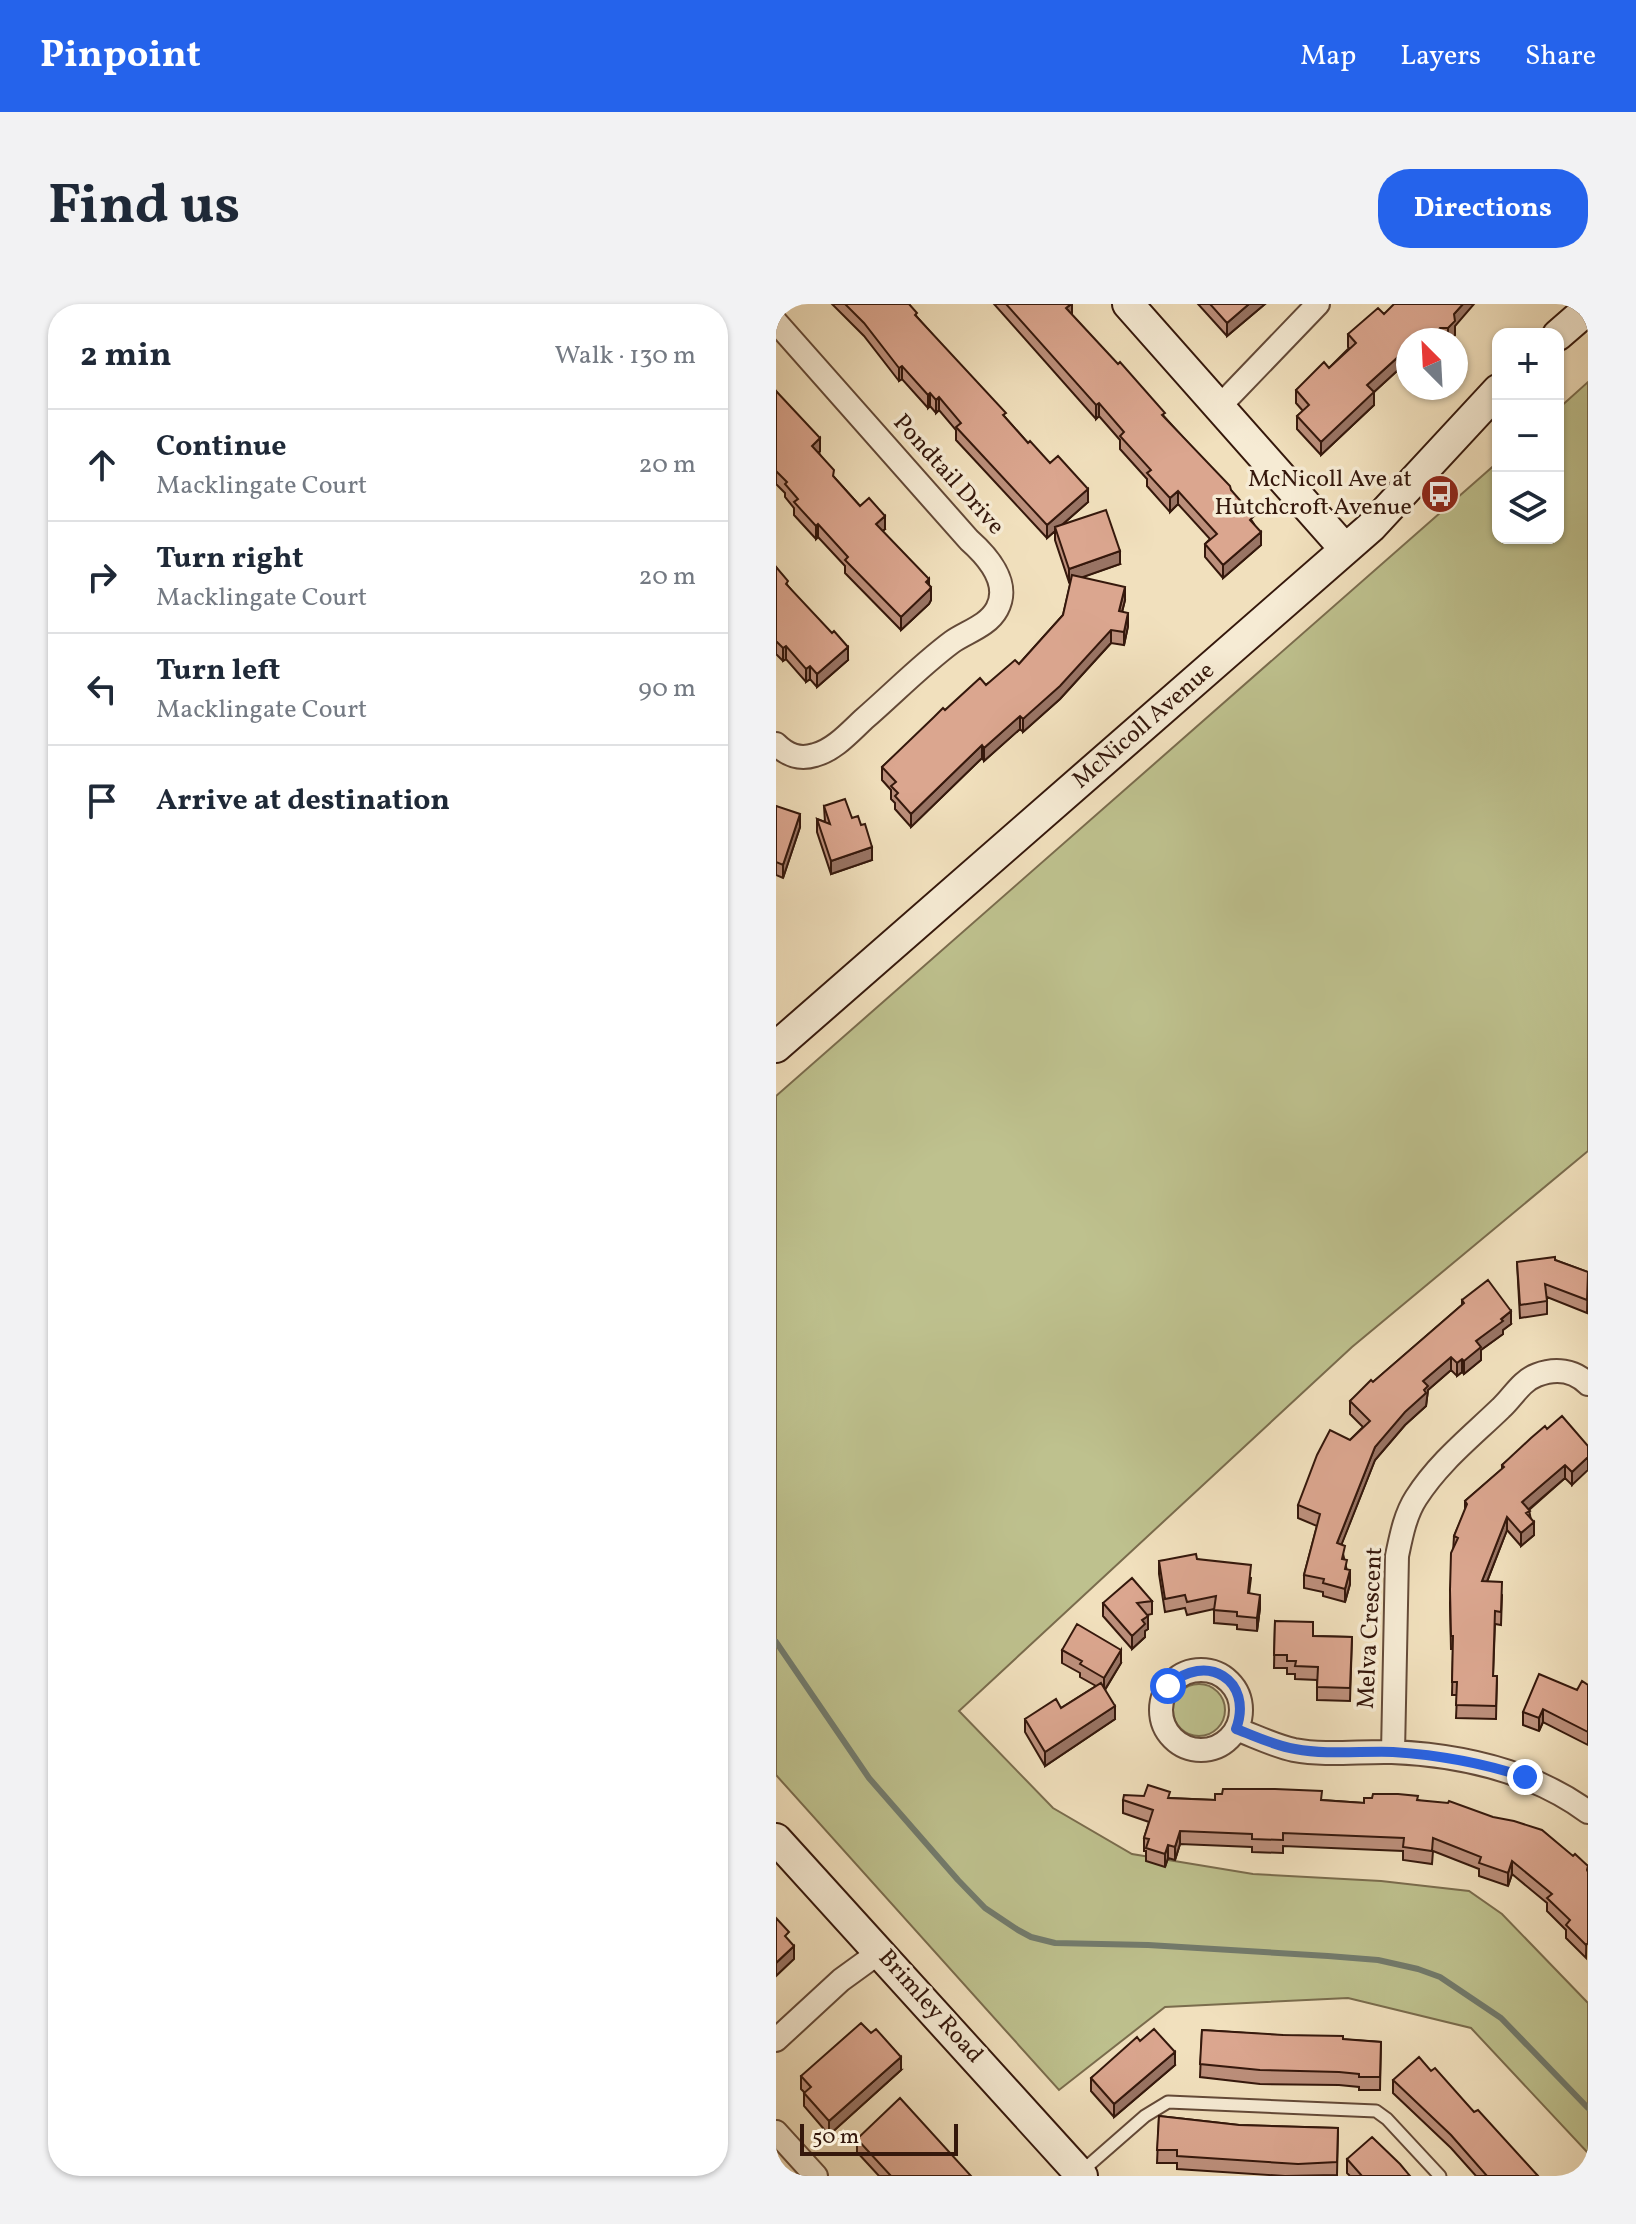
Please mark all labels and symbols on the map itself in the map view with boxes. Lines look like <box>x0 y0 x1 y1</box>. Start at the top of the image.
north arrow <box>1396 328 1468 400</box>
street label: Pondtail Drive <box>884 407 1012 543</box>
place label: McNicoll Ave at Hutchcroft Avenue <box>1214 463 1412 525</box>
bus stop icon: McNicoll Ave at Hutchcroft Avenue <box>1419 473 1461 515</box>
street label: McNicoll Avenue <box>1065 655 1223 797</box>
street label: Melva Crescent <box>1350 1546 1392 1710</box>
route start <box>1150 1668 1186 1704</box>
route end <box>1507 1759 1543 1795</box>
street label: Brimley Road <box>870 1942 990 2072</box>
scale bar <box>800 2120 958 2156</box>

